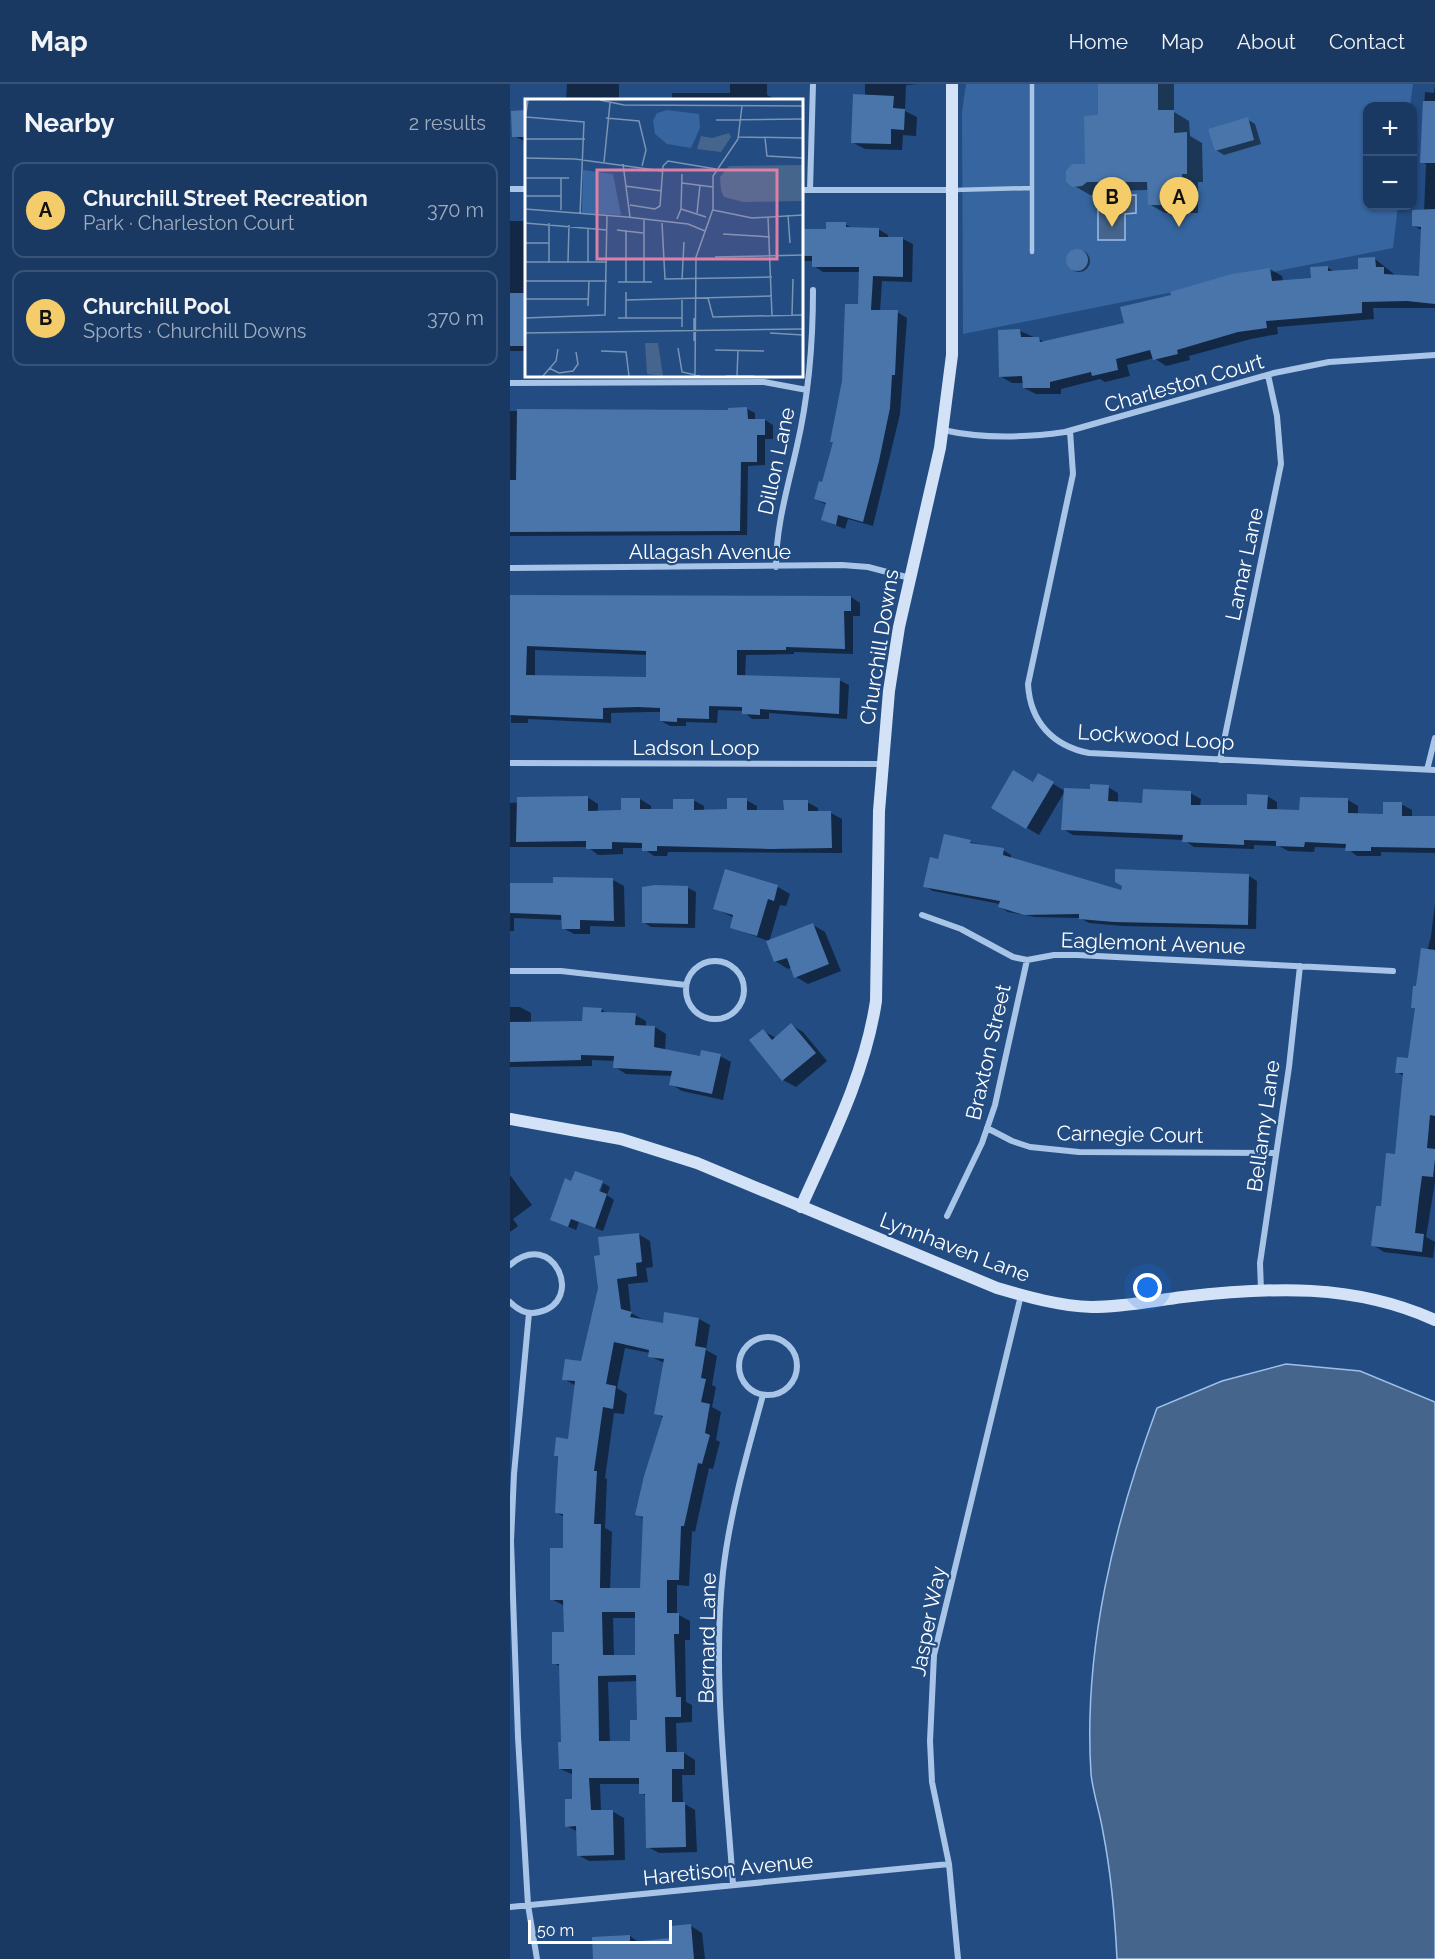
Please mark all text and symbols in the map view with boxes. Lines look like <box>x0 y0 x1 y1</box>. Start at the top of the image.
text: Map <box>30 25 88 58</box>
text: Home <box>1069 29 1128 54</box>
text: Map <box>1161 29 1204 54</box>
text: About <box>1237 29 1296 54</box>
text: Contact <box>1329 29 1405 54</box>
inset map <box>525 99 802 376</box>
map controls <box>1363 102 1417 210</box>
button: + <box>1363 102 1417 156</box>
text: Nearby <box>24 108 114 138</box>
text: 2 results <box>409 111 486 135</box>
button: − <box>1363 156 1417 210</box>
pin: B <box>1092 178 1132 227</box>
pin: A <box>1160 178 1198 227</box>
text: Churchill Street Recreation <box>83 185 368 211</box>
text: A <box>39 198 52 222</box>
text: 370 m <box>427 198 484 222</box>
text: Park · Charleston Court <box>83 211 294 235</box>
text: Churchill Pool <box>83 293 230 319</box>
text: B <box>39 306 52 330</box>
text: 370 m <box>427 306 484 330</box>
text: Sports · Churchill Downs <box>83 319 307 343</box>
street label: Charleston Court <box>1102 348 1266 418</box>
street label: Dillon Lane <box>752 405 800 517</box>
street label: Lamar Lane <box>1220 505 1268 623</box>
street label: Allagash Avenue <box>629 539 791 564</box>
street label: Churchill Downs <box>854 567 904 727</box>
street label: Lockwood Loop <box>1077 719 1235 755</box>
street label: Ladson Loop <box>633 735 760 760</box>
street label: Eaglemont Avenue <box>1060 927 1246 959</box>
street label: Braxton Street <box>960 982 1016 1122</box>
street label: Bellamy Lane <box>1241 1059 1285 1193</box>
street label: Carnegie Court <box>1056 1120 1204 1148</box>
street label: Lynnhaven Lane <box>876 1207 1034 1287</box>
your location <box>1133 1273 1162 1302</box>
street label: Jasper Way <box>905 1564 951 1678</box>
street label: Bernard Lane <box>693 1572 721 1704</box>
street label: Haretison Avenue <box>642 1848 814 1890</box>
scale bar <box>528 1917 672 1944</box>
text: 50 m <box>537 1921 574 1940</box>

